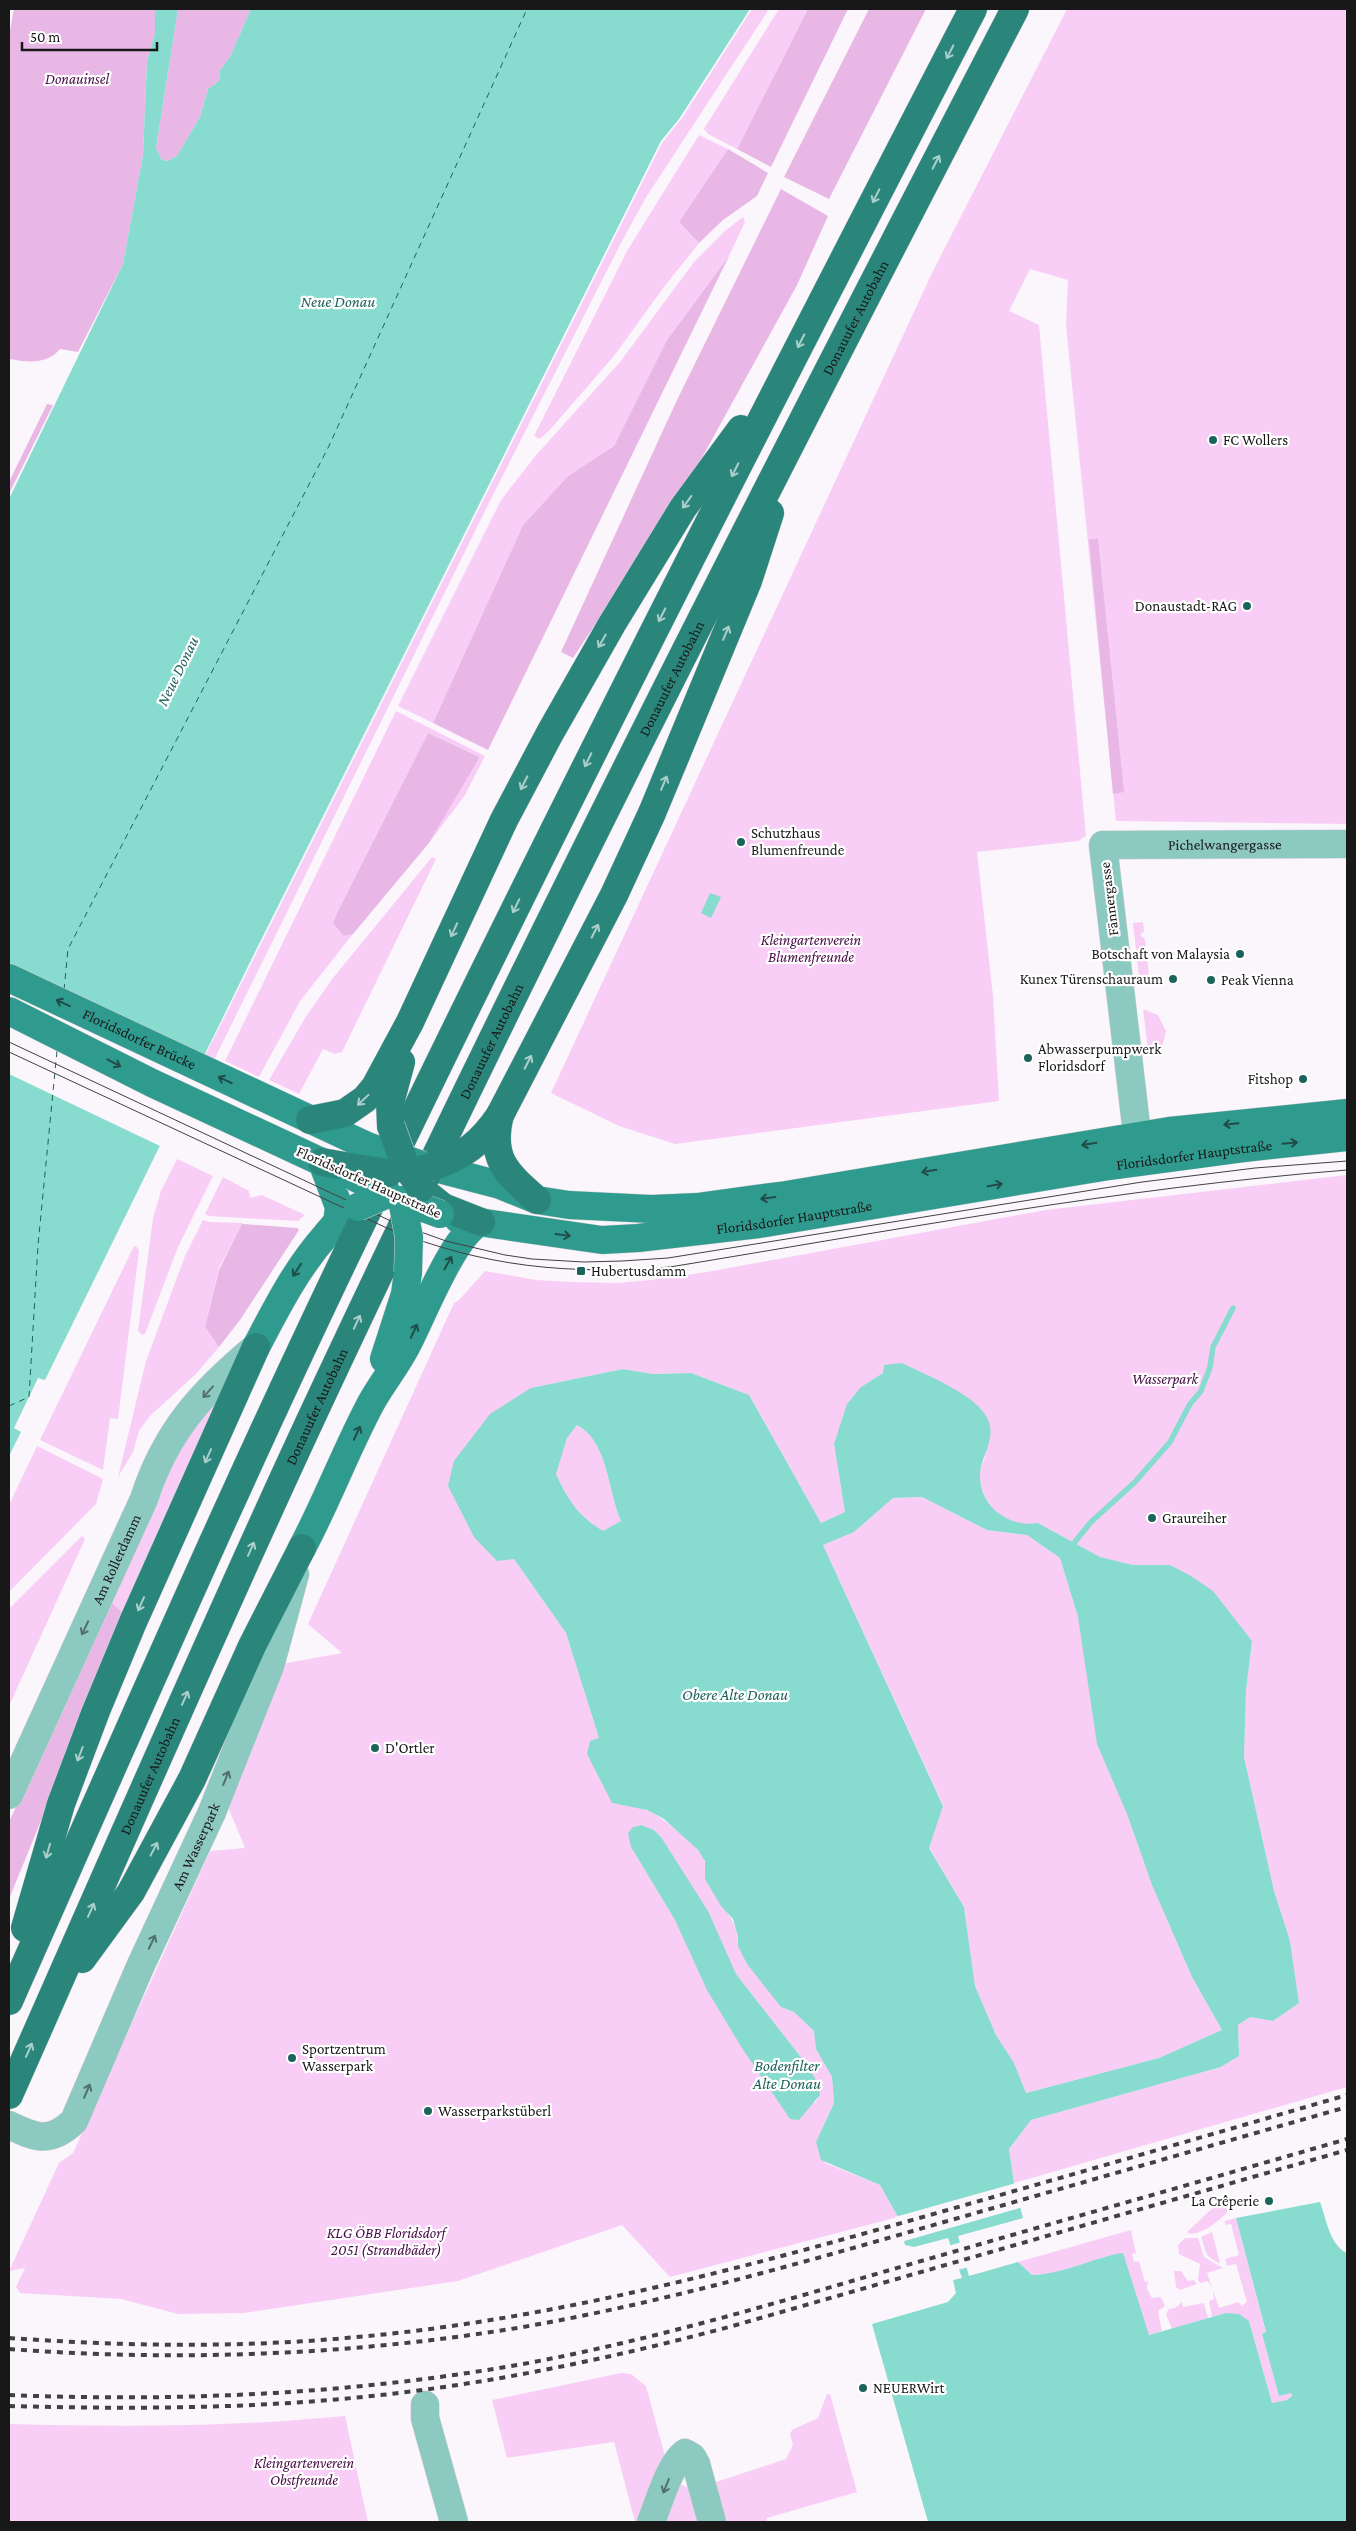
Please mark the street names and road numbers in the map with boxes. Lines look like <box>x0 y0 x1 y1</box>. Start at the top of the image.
street label: Donauufer Autobahn <box>819 258 892 378</box>
street label: Donauufer Autobahn <box>636 618 707 739</box>
street label: Pichelwangergasse <box>1168 836 1282 853</box>
street label: Fännergasse <box>1096 861 1122 937</box>
street label: Donauufer Autobahn <box>456 981 526 1102</box>
street label: Floridsdorfer Brücke <box>80 1006 199 1073</box>
street label: Floridsdorfer Hauptstraße <box>1115 1137 1273 1173</box>
street label: Floridsdorfer Hauptstraße <box>294 1143 444 1222</box>
street label: Floridsdorfer Hauptstraße <box>715 1197 873 1237</box>
street label: Donauufer Autobahn <box>283 1346 351 1468</box>
street label: Am Rollerdamm <box>89 1512 144 1607</box>
street label: Donauufer Autobahn <box>117 1714 183 1837</box>
street label: Am Wasserpark <box>169 1800 223 1893</box>

